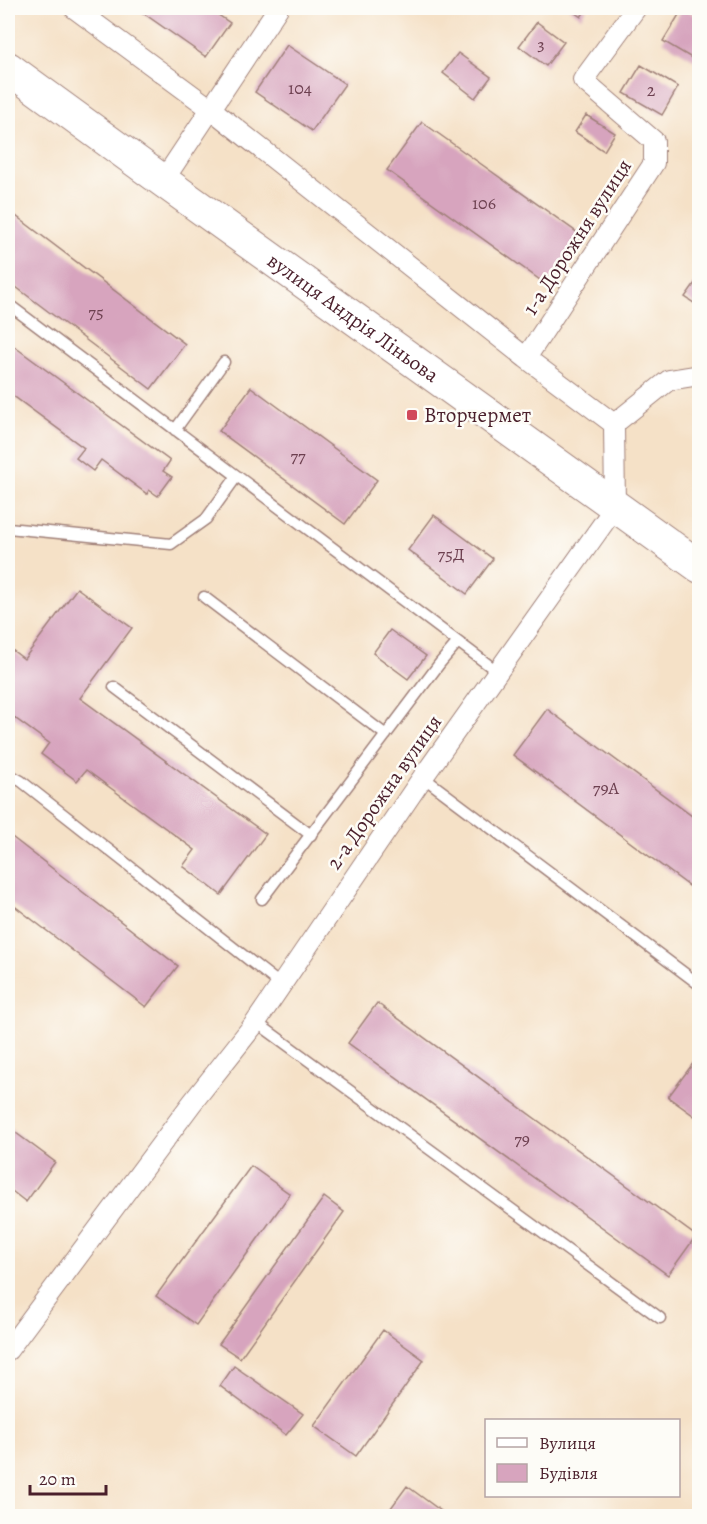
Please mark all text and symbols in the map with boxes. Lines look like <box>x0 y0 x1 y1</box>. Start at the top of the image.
house number: 3 <box>537 32 545 56</box>
house number: 104 <box>288 76 312 100</box>
house number: 2 <box>647 78 656 102</box>
street label: 1-а Дорожня вулиця <box>516 154 638 320</box>
house number: 106 <box>472 191 496 215</box>
street label: вулиця Андрія Ліньова <box>262 246 445 389</box>
house number: 75 <box>88 300 104 324</box>
place label: Вторчермет <box>424 401 531 429</box>
marker: Вторчермет <box>405 408 419 422</box>
house number: 77 <box>290 444 306 468</box>
house number: 75Д <box>438 542 464 566</box>
street label: 2-а Дорожна вулиця <box>320 709 448 875</box>
house number: 79А <box>593 776 620 800</box>
house number: 79 <box>514 1127 530 1151</box>
legend <box>485 1419 680 1497</box>
text: Вулиця <box>539 1431 596 1455</box>
scale bar <box>30 1458 106 1496</box>
text: Будівля <box>539 1461 598 1485</box>
text: 20 m <box>39 1467 76 1491</box>

